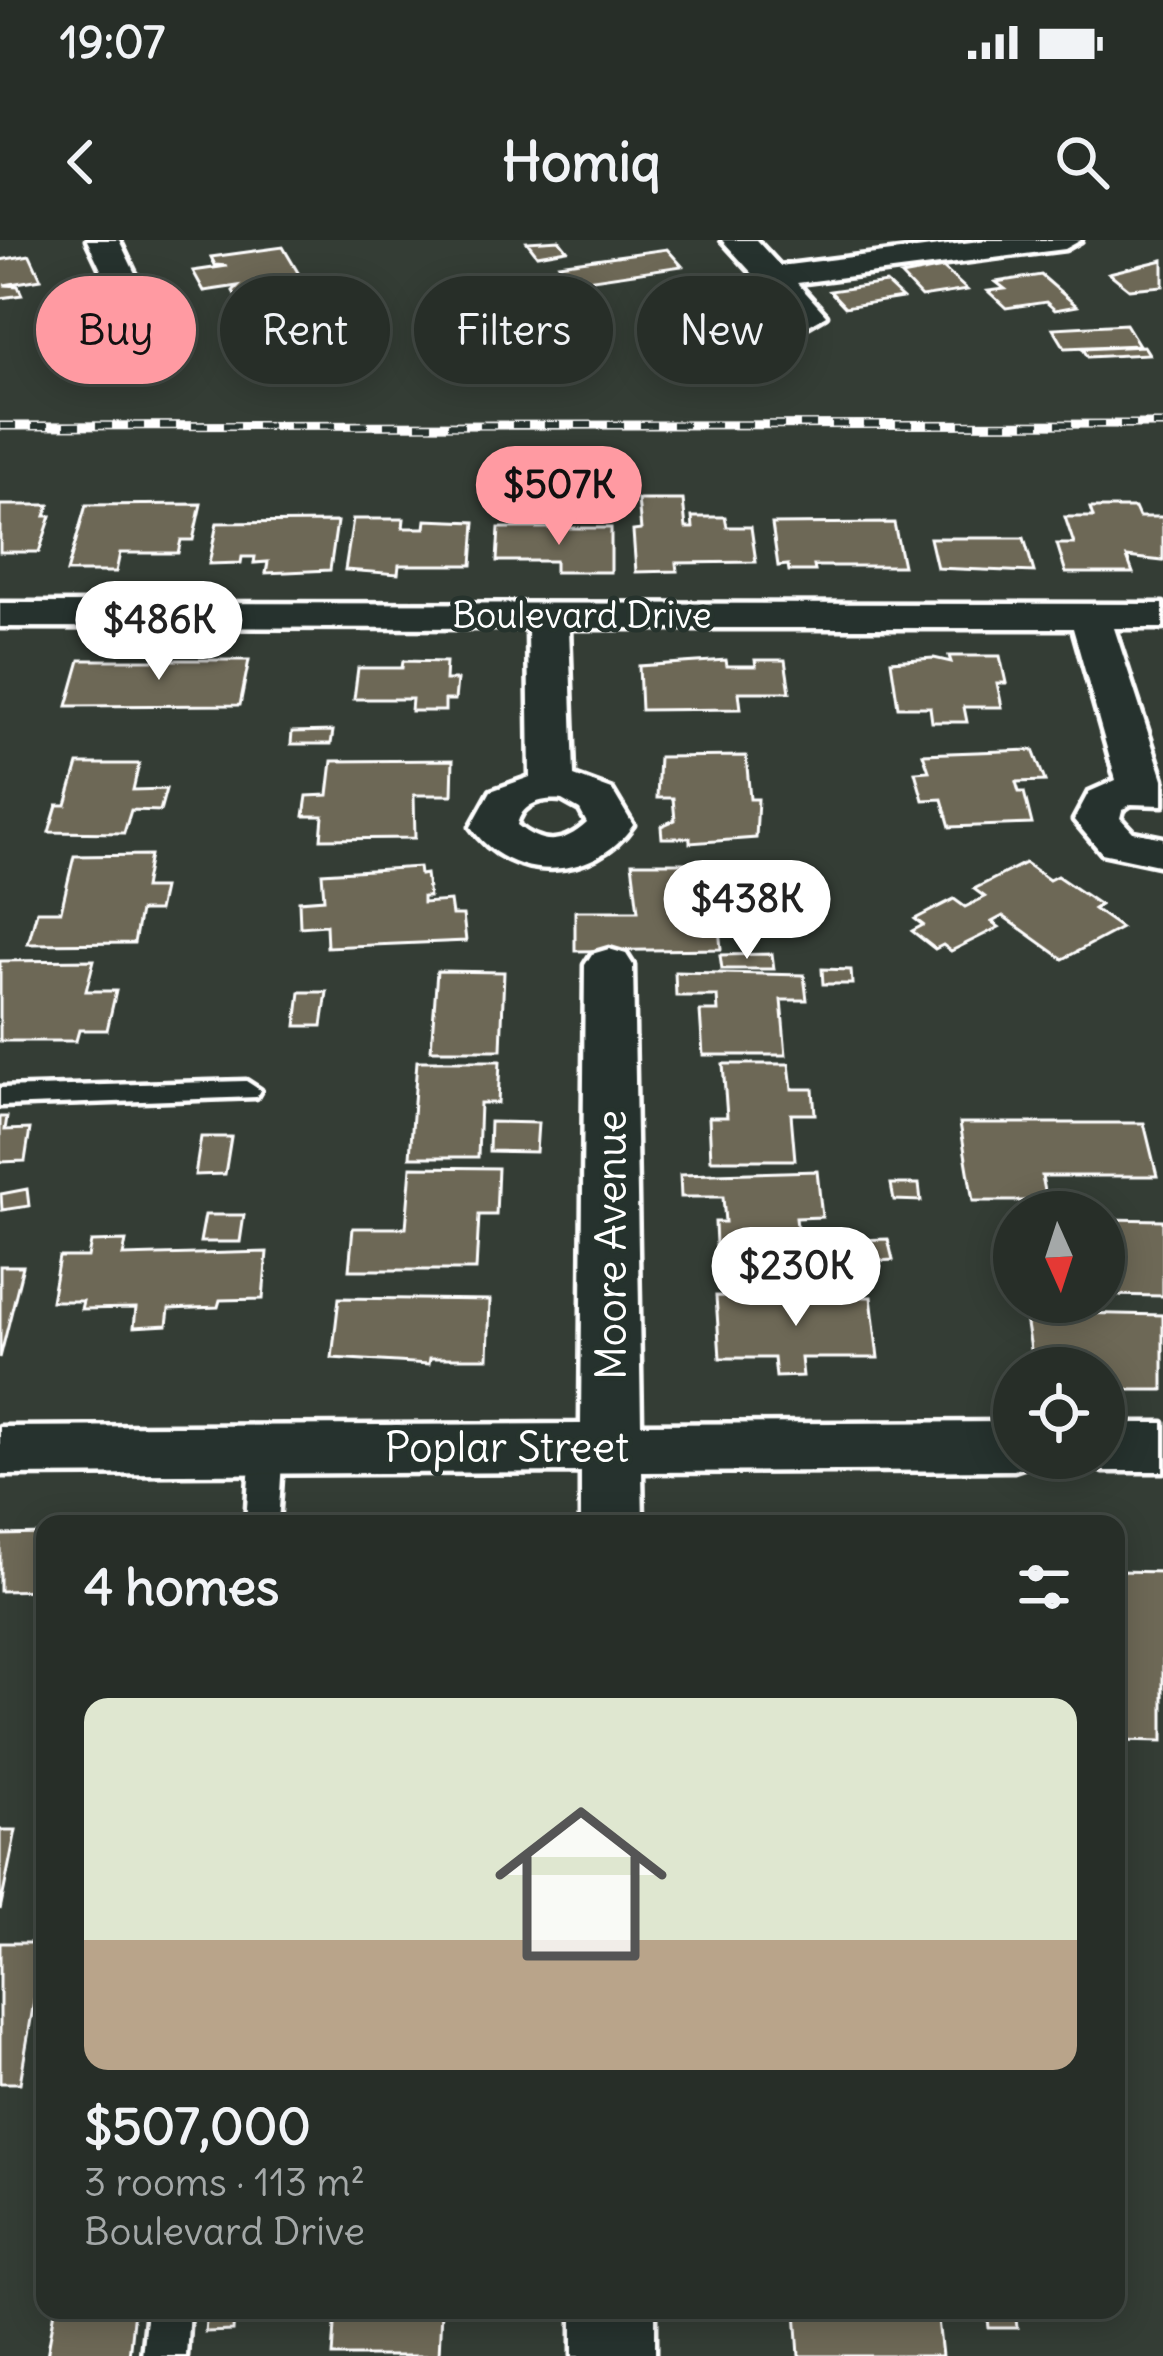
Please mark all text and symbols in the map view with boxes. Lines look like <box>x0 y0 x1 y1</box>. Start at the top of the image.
text: 19:07 <box>60 14 165 70</box>
text: Homiq <box>502 128 661 196</box>
icon: back <box>48 129 114 195</box>
icon: search <box>1049 129 1115 195</box>
chip: Buy <box>36 276 196 384</box>
chip: Rent <box>220 276 390 384</box>
chip: Filters <box>414 276 613 384</box>
chip: New <box>637 276 806 384</box>
pin: $507K <box>475 446 643 548</box>
text: $507K <box>503 460 615 509</box>
pin: $486K <box>75 581 243 683</box>
street label: Boulevard Drive <box>452 593 712 638</box>
text: $486K <box>102 595 216 644</box>
pin: $438K <box>663 860 831 962</box>
text: $438K <box>691 874 803 923</box>
street label: Moore Avenue <box>585 1110 637 1380</box>
north arrow <box>993 1191 1125 1323</box>
map controls <box>993 1191 1125 1479</box>
pin: $230K <box>712 1227 880 1329</box>
text: $230K <box>739 1241 853 1290</box>
button: locate <box>993 1347 1125 1479</box>
street label: Poplar Street <box>385 1421 629 1473</box>
icon: filters <box>1011 1554 1077 1620</box>
text: 4 homes <box>84 1555 279 1619</box>
icon: home <box>473 1776 689 1992</box>
text: $507,000 <box>84 2094 311 2158</box>
text: 3 rooms · 113 m² <box>84 2158 365 2207</box>
text: Boulevard Drive <box>84 2207 365 2256</box>

